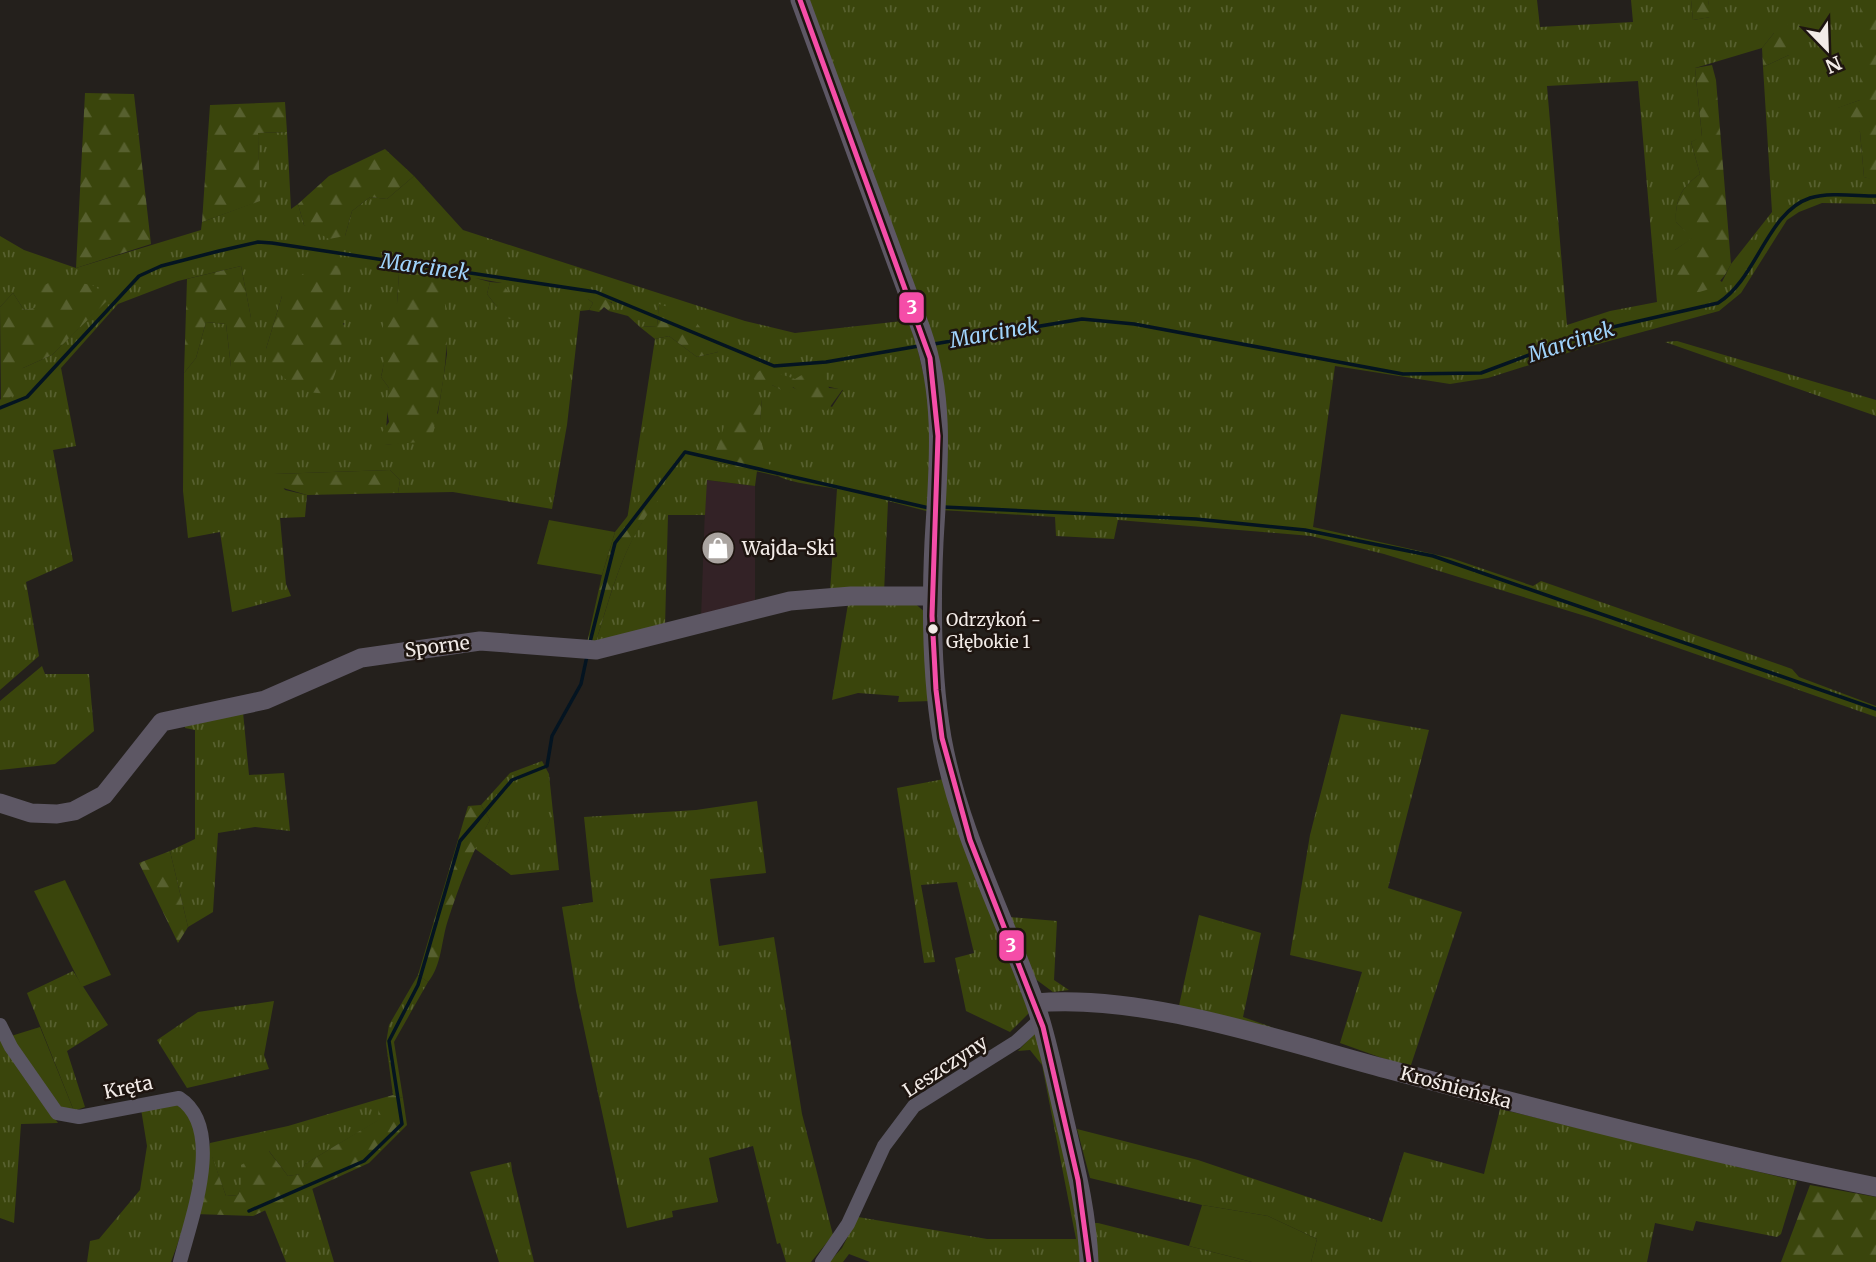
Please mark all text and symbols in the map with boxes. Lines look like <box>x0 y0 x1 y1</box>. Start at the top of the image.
north arrow <box>1792 14 1862 84</box>
text: N <box>1822 51 1845 79</box>
water label: Marcinek <box>378 247 472 286</box>
line badge: 3 <box>898 291 925 324</box>
text: 3 <box>907 295 917 319</box>
water label: Marcinek <box>947 311 1041 354</box>
water label: Marcinek <box>1523 315 1618 368</box>
shop icon: Wajda-Ski <box>699 529 737 567</box>
place label: Wajda-Ski <box>741 536 835 560</box>
place label: Odrzykoń - Głębokie 1 <box>946 609 1041 653</box>
marker: Odrzykoń - Głębokie 1 <box>926 622 940 636</box>
street label: Sporne <box>403 630 471 662</box>
line badge: 3 <box>998 929 1025 962</box>
text: 3 <box>1006 933 1016 957</box>
street label: Leszczyny <box>898 1030 992 1102</box>
street label: Krośnieńska <box>1398 1061 1514 1113</box>
street label: Kręta <box>101 1070 155 1104</box>

